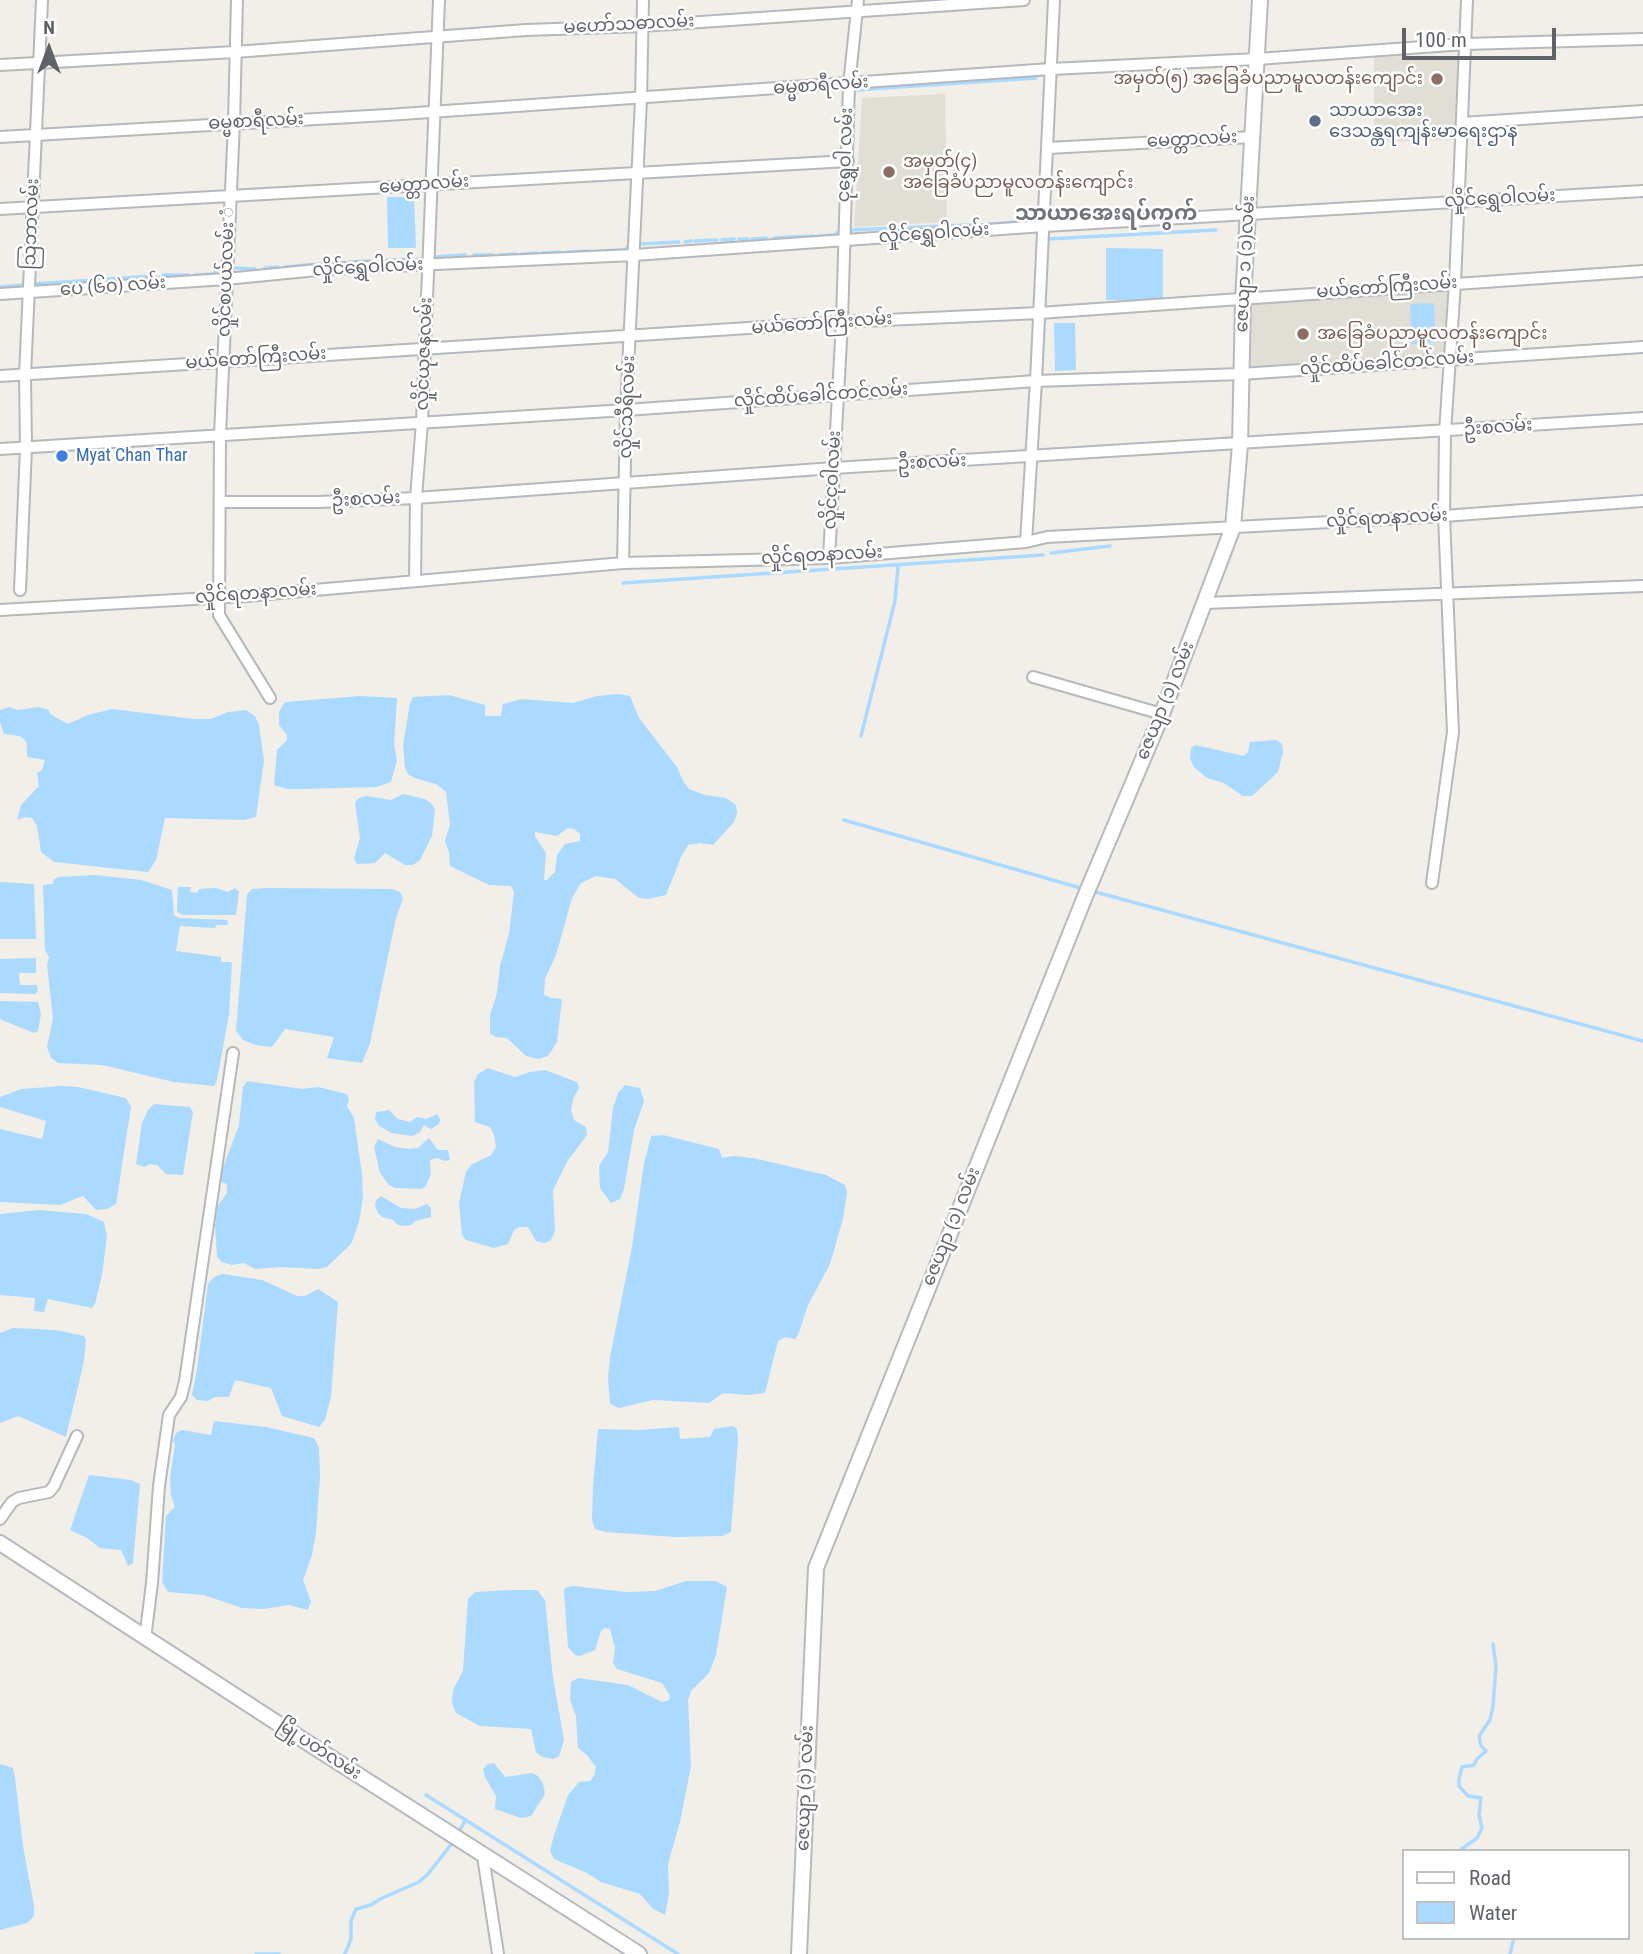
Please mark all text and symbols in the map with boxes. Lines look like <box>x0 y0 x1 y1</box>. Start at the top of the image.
street label: မဟော်သဓာလမ်း <box>563 11 695 39</box>
north arrow <box>14 14 84 84</box>
scale bar <box>1405 14 1559 58</box>
text: N <box>43 16 55 39</box>
text: 100 m <box>1415 28 1467 52</box>
place label: အမှတ်(၅) အခြေခံပညာမူလတန်းကျောင်း <box>1113 68 1423 90</box>
marker: အမှတ်(၅) အခြေခံပညာမူလတန်းကျောင်း <box>1429 71 1445 87</box>
street label: ဓမ္မစာရီလမ်း <box>773 72 869 100</box>
place label: သာယာအေး ဒေသန္တရကျန်းမာရေးဌာန <box>1329 100 1517 142</box>
street label: ငုရွှေဝါ လမ်း <box>834 107 858 203</box>
street label: ဓမ္မစာရီလမ်း <box>208 109 304 135</box>
marker: သာယာအေး ဒေသန္တရကျန်းမာရေးဌာန <box>1307 113 1323 129</box>
street label: မေတ္တာလမ်း <box>1146 127 1238 153</box>
place label: အမှတ်(၄) အခြေခံပညာမူလတန်းကျောင်း <box>903 151 1133 194</box>
marker: အမှတ်(၄) အခြေခံပညာမူလတန်းကျောင်း <box>881 164 897 180</box>
street label: မေတ္တာလမ်း <box>378 171 470 199</box>
street label: သြဘာလမ်း <box>20 178 44 270</box>
street label: လှိုင်ရွှေဝါလမ်း <box>1444 185 1556 213</box>
street label: ဇေယျာ ၁ (၁)လမ်း <box>1232 195 1260 333</box>
district label: သာယာအေးရပ်ကွက် <box>1015 202 1197 228</box>
street label: လှိုင်စပယ်လမ်း ံ <box>214 207 240 337</box>
street label: လှိုင်ရွှေဝါလမ်း <box>878 219 990 249</box>
street label: လှိုင်ရွှေဝါလမ်း <box>312 254 424 282</box>
street label: မယ်တော်ကြီးလမ်း <box>1316 272 1458 304</box>
street label: ပေ (၆၀) လမ်း <box>59 273 167 301</box>
street label: လှိုင်ယုဇနလမ်း <box>412 297 438 411</box>
street label: မယ်တော်ကြီးလမ်း <box>751 308 893 340</box>
place label: အခြေခံပညာမူလတန်းကျောင်း <box>1317 323 1547 345</box>
marker: အခြေခံပညာမူလတန်းကျောင်း <box>1295 326 1311 342</box>
street label: မယ်တော်ကြီးလမ်း <box>185 343 327 375</box>
street label: လှိုင်ထိပ်ခေါင်တင်လမ်း <box>1299 347 1475 381</box>
street label: လှိုင်သီရိလမ်း <box>615 355 641 459</box>
street label: လှိုင်ထိပ်ခေါင်တင်လမ်း <box>733 379 909 413</box>
street label: ဦးစလမ်း <box>1463 415 1533 441</box>
street label: လှိုင်ငုဝါလမ်း <box>820 430 846 530</box>
place label: Myat Chan Thar <box>76 445 188 467</box>
marker: Myat Chan Thar <box>54 448 70 464</box>
street label: ဦးစလမ်း <box>897 450 967 476</box>
street label: ဦးစလမ်း <box>331 487 401 513</box>
street label: လှိုင်ရတနာလမ်း <box>1326 505 1448 533</box>
street label: လှိုင်ရတနာလမ်း <box>761 542 883 570</box>
street label: လှိုင်ရတနာလမ်း <box>195 579 317 609</box>
street label: ဇေယျာ (၁) လမ်း <box>1132 639 1200 763</box>
street label: ဇေယျာ (၁) လမ်း <box>918 1165 986 1289</box>
street label: မြို့ပတ်လမ်း <box>273 1715 365 1785</box>
street label: ဇေယျာ (၁) လမ်း <box>793 1725 819 1851</box>
legend <box>1402 1849 1629 1940</box>
text: Road <box>1469 1866 1511 1890</box>
text: Water <box>1469 1901 1517 1925</box>

